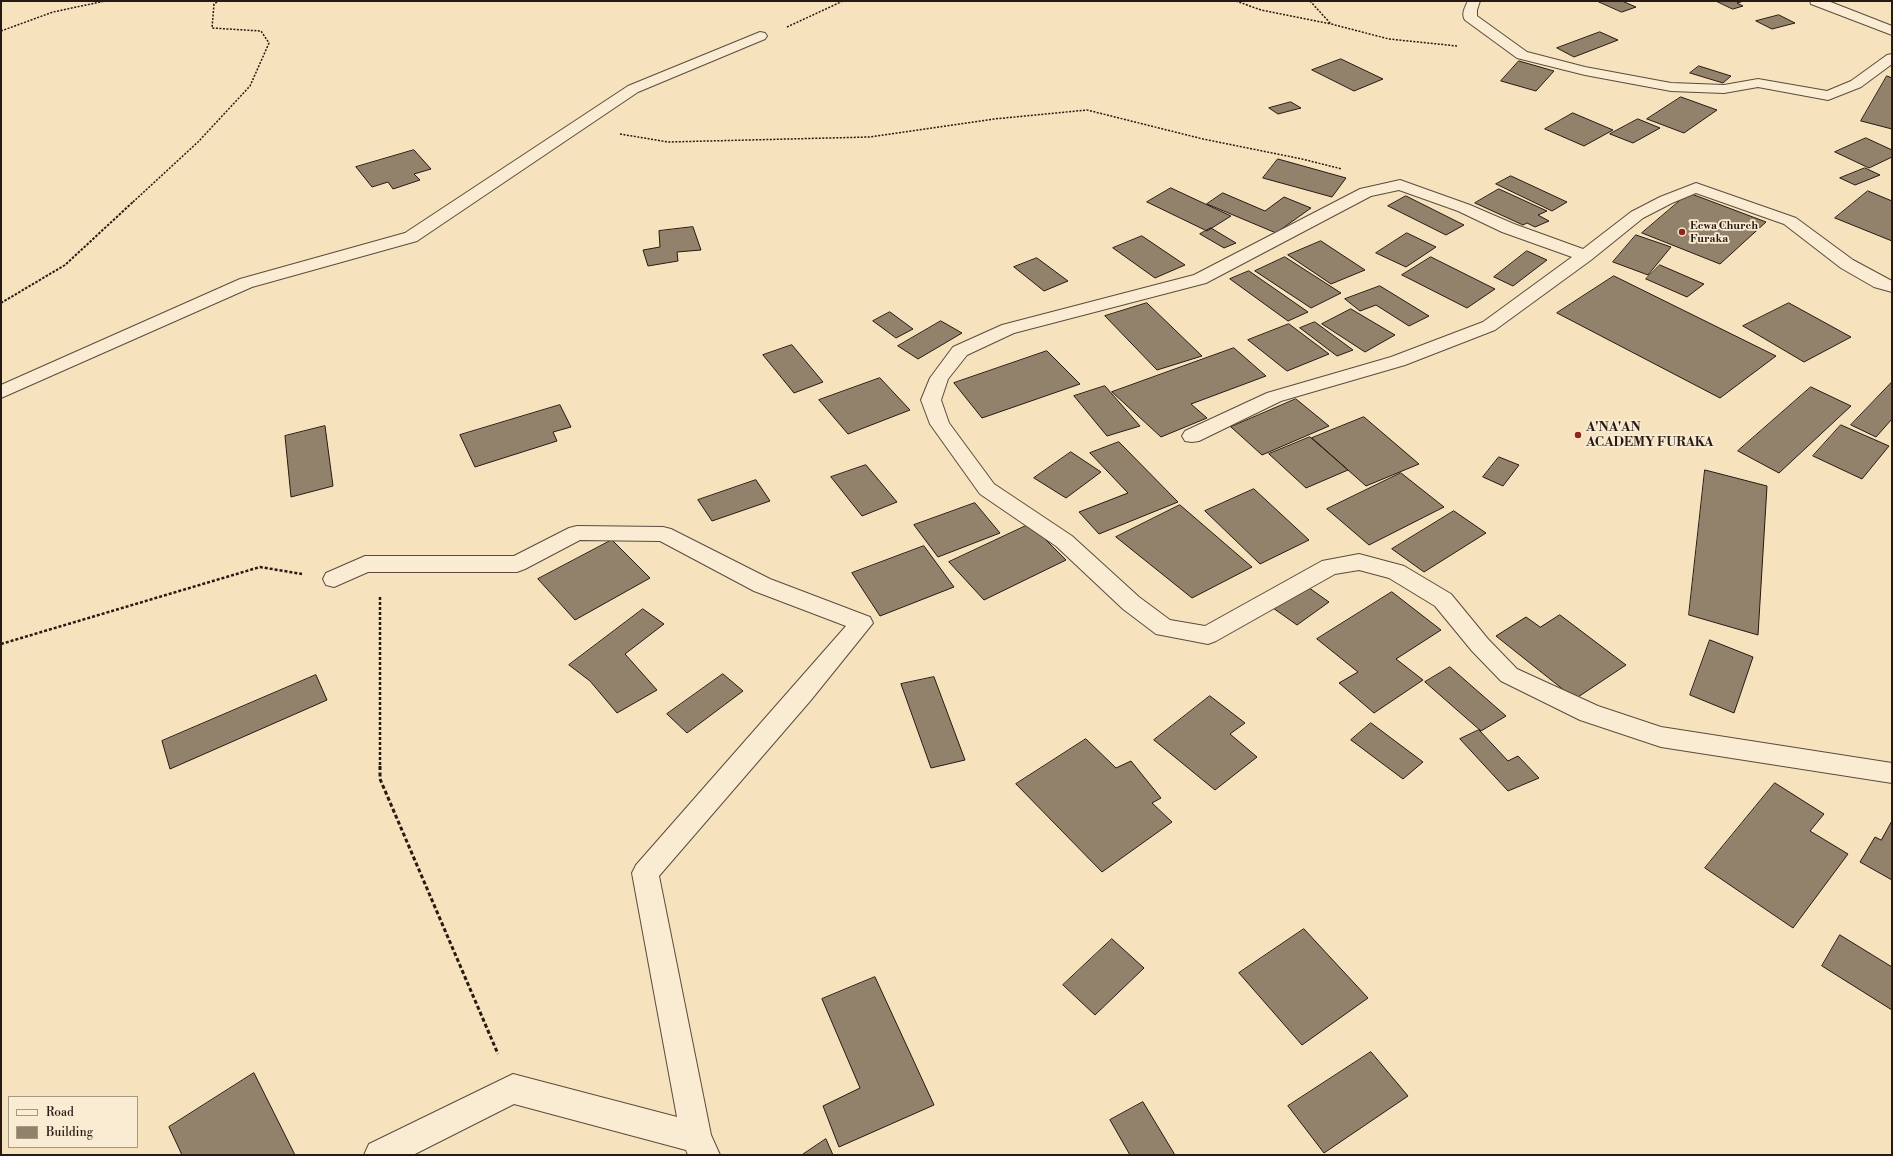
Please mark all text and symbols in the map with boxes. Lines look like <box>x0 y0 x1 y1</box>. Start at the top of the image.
place label: Ecwa Church Furaka <box>1690 219 1758 245</box>
marker: Ecwa Church Furaka <box>1677 227 1687 237</box>
place label: A'NA'AN ACADEMY FURAKA <box>1586 420 1713 451</box>
marker: A'NA'AN ACADEMY FURAKA <box>1573 430 1583 440</box>
legend <box>8 1096 138 1148</box>
text: Road <box>46 1105 74 1120</box>
text: Building <box>46 1125 93 1140</box>

